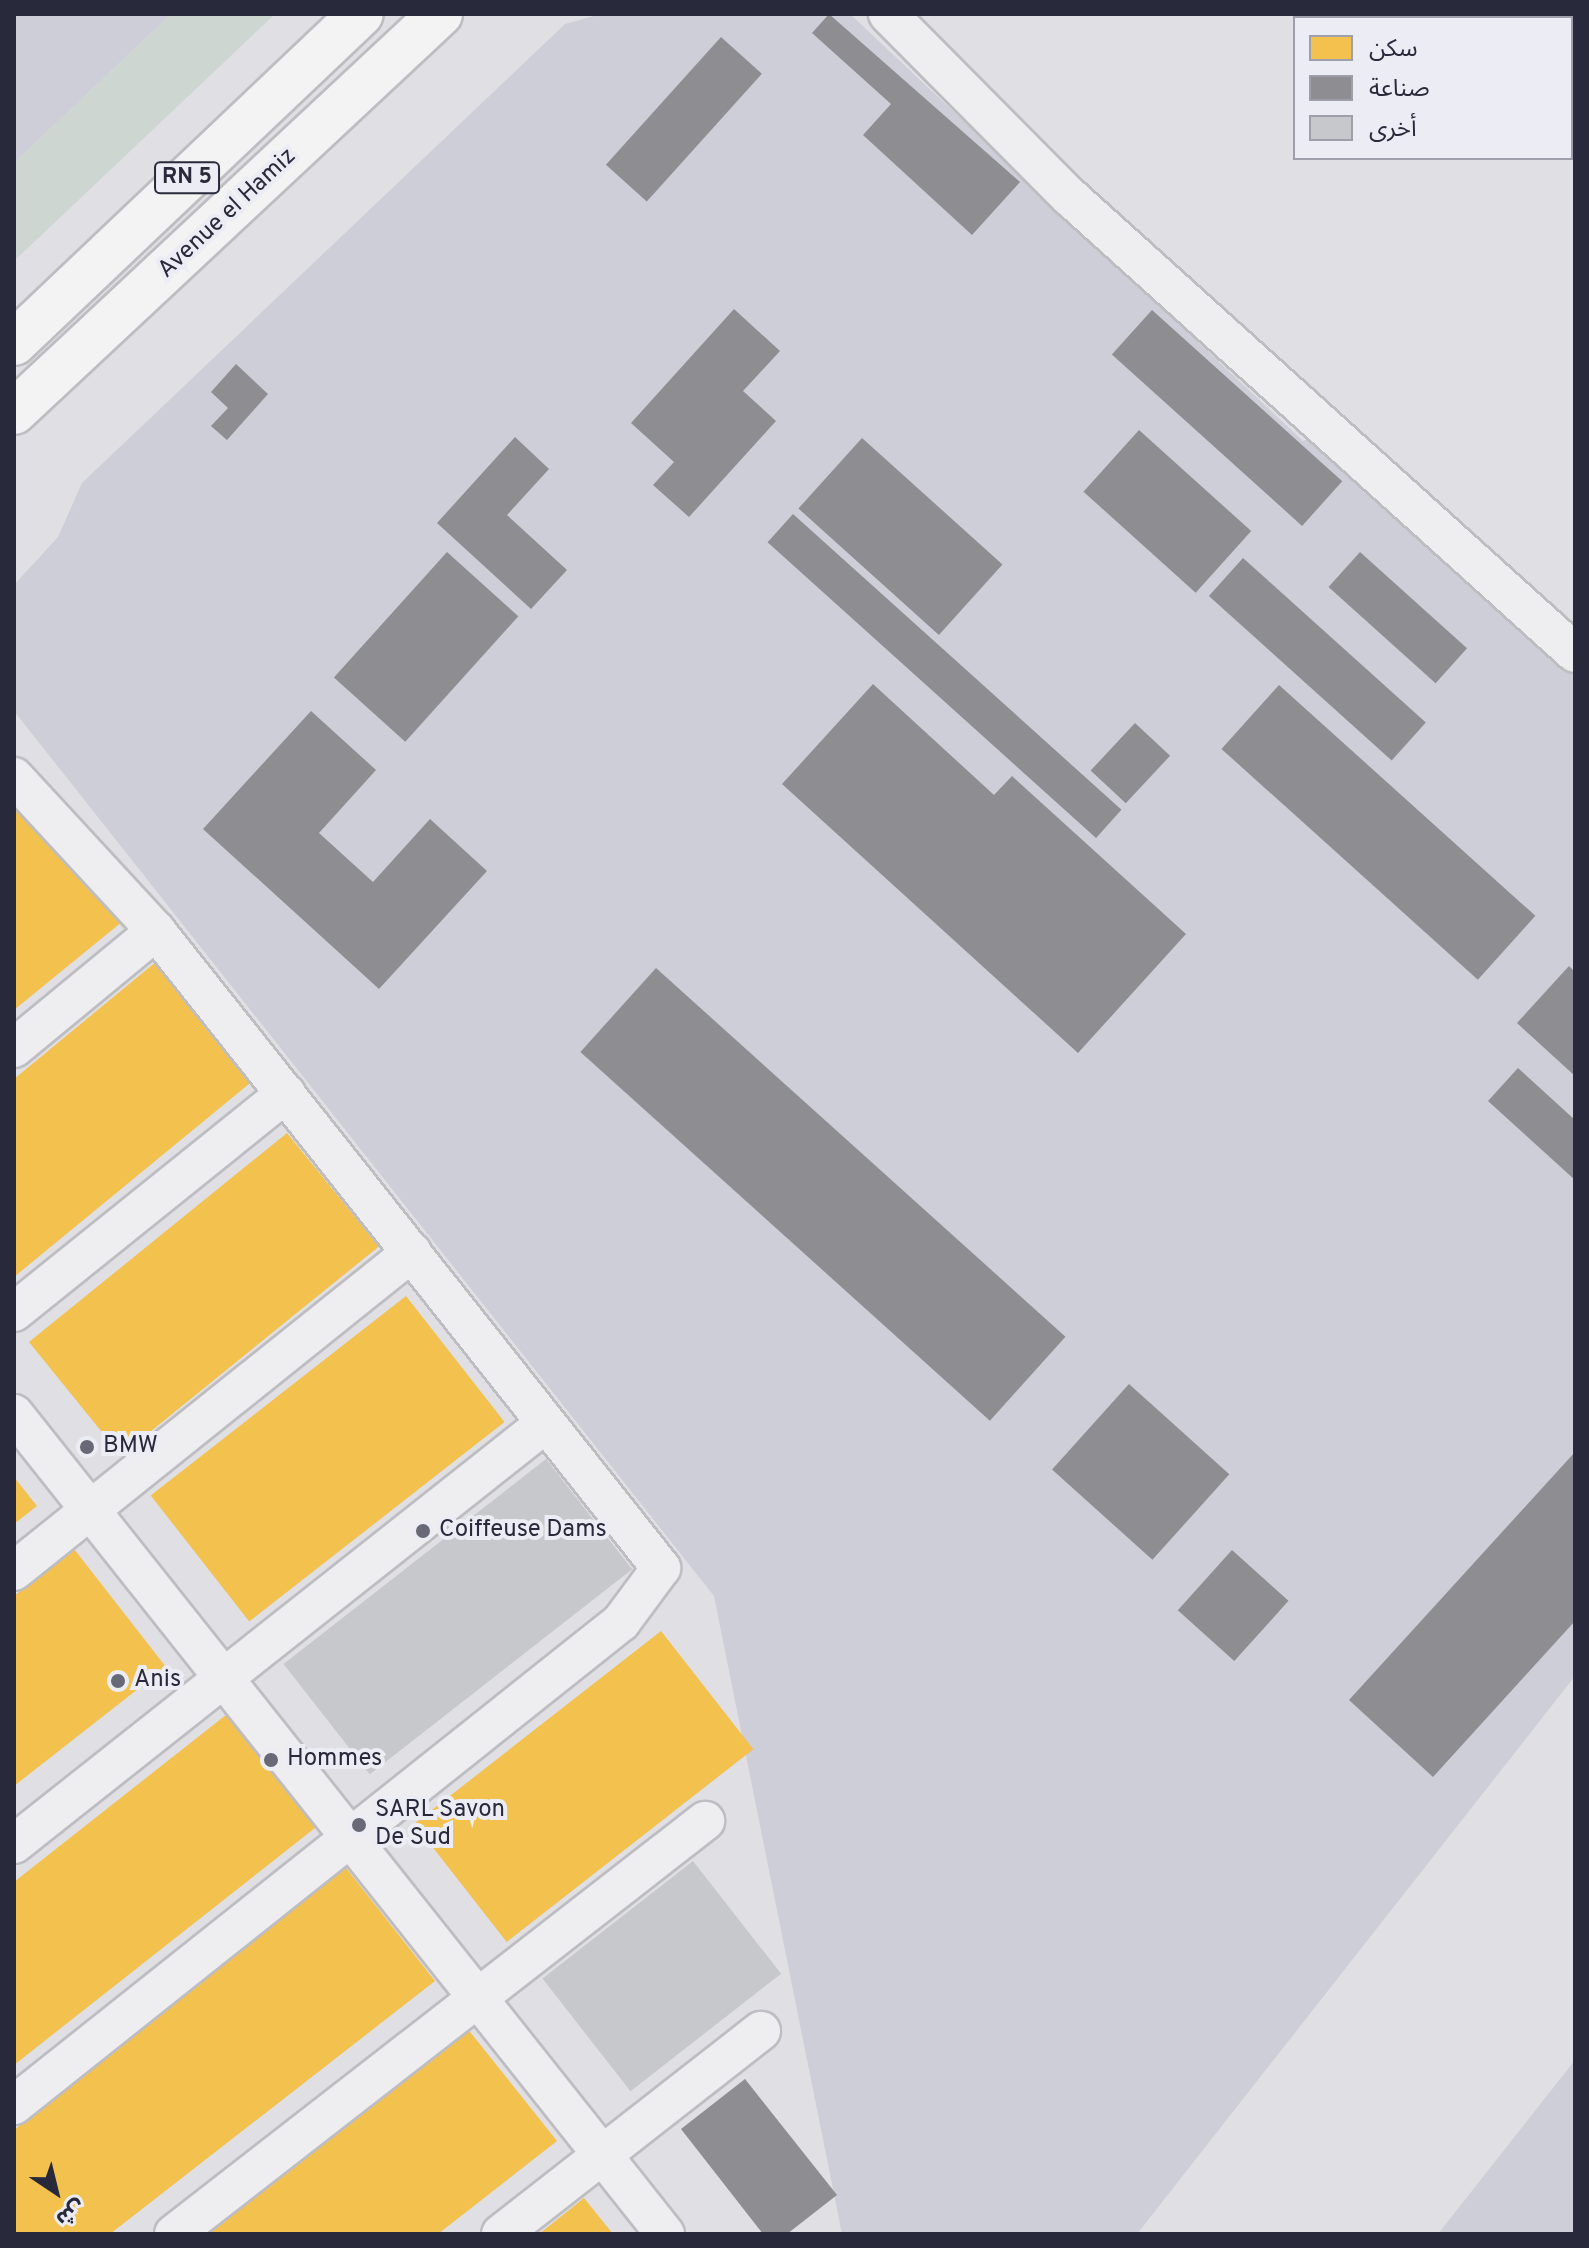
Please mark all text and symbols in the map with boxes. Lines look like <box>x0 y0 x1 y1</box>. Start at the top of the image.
legend <box>1293 16 1573 160</box>
text: سكن <box>1369 35 1418 65</box>
text: صناعة <box>1369 75 1430 105</box>
text: أخرى <box>1369 115 1417 145</box>
street label: Avenue el Hamiz <box>153 143 303 285</box>
road number: RN 5 <box>153 160 221 196</box>
place label: BMW <box>103 1433 158 1461</box>
marker: BMW <box>78 1438 96 1456</box>
place label: Coiffeuse Dams <box>439 1517 607 1545</box>
marker: Coiffeuse Dams <box>414 1522 432 1540</box>
place label: Anis <box>134 1667 181 1695</box>
marker: Anis <box>109 1672 127 1690</box>
place label: Hommes <box>287 1746 382 1774</box>
marker: Hommes <box>262 1751 280 1769</box>
place label: SARL Savon De Sud <box>375 1797 505 1853</box>
marker: SARL Savon De Sud <box>350 1816 368 1834</box>
north arrow <box>16 2152 96 2232</box>
text: ش <box>50 2192 90 2232</box>

